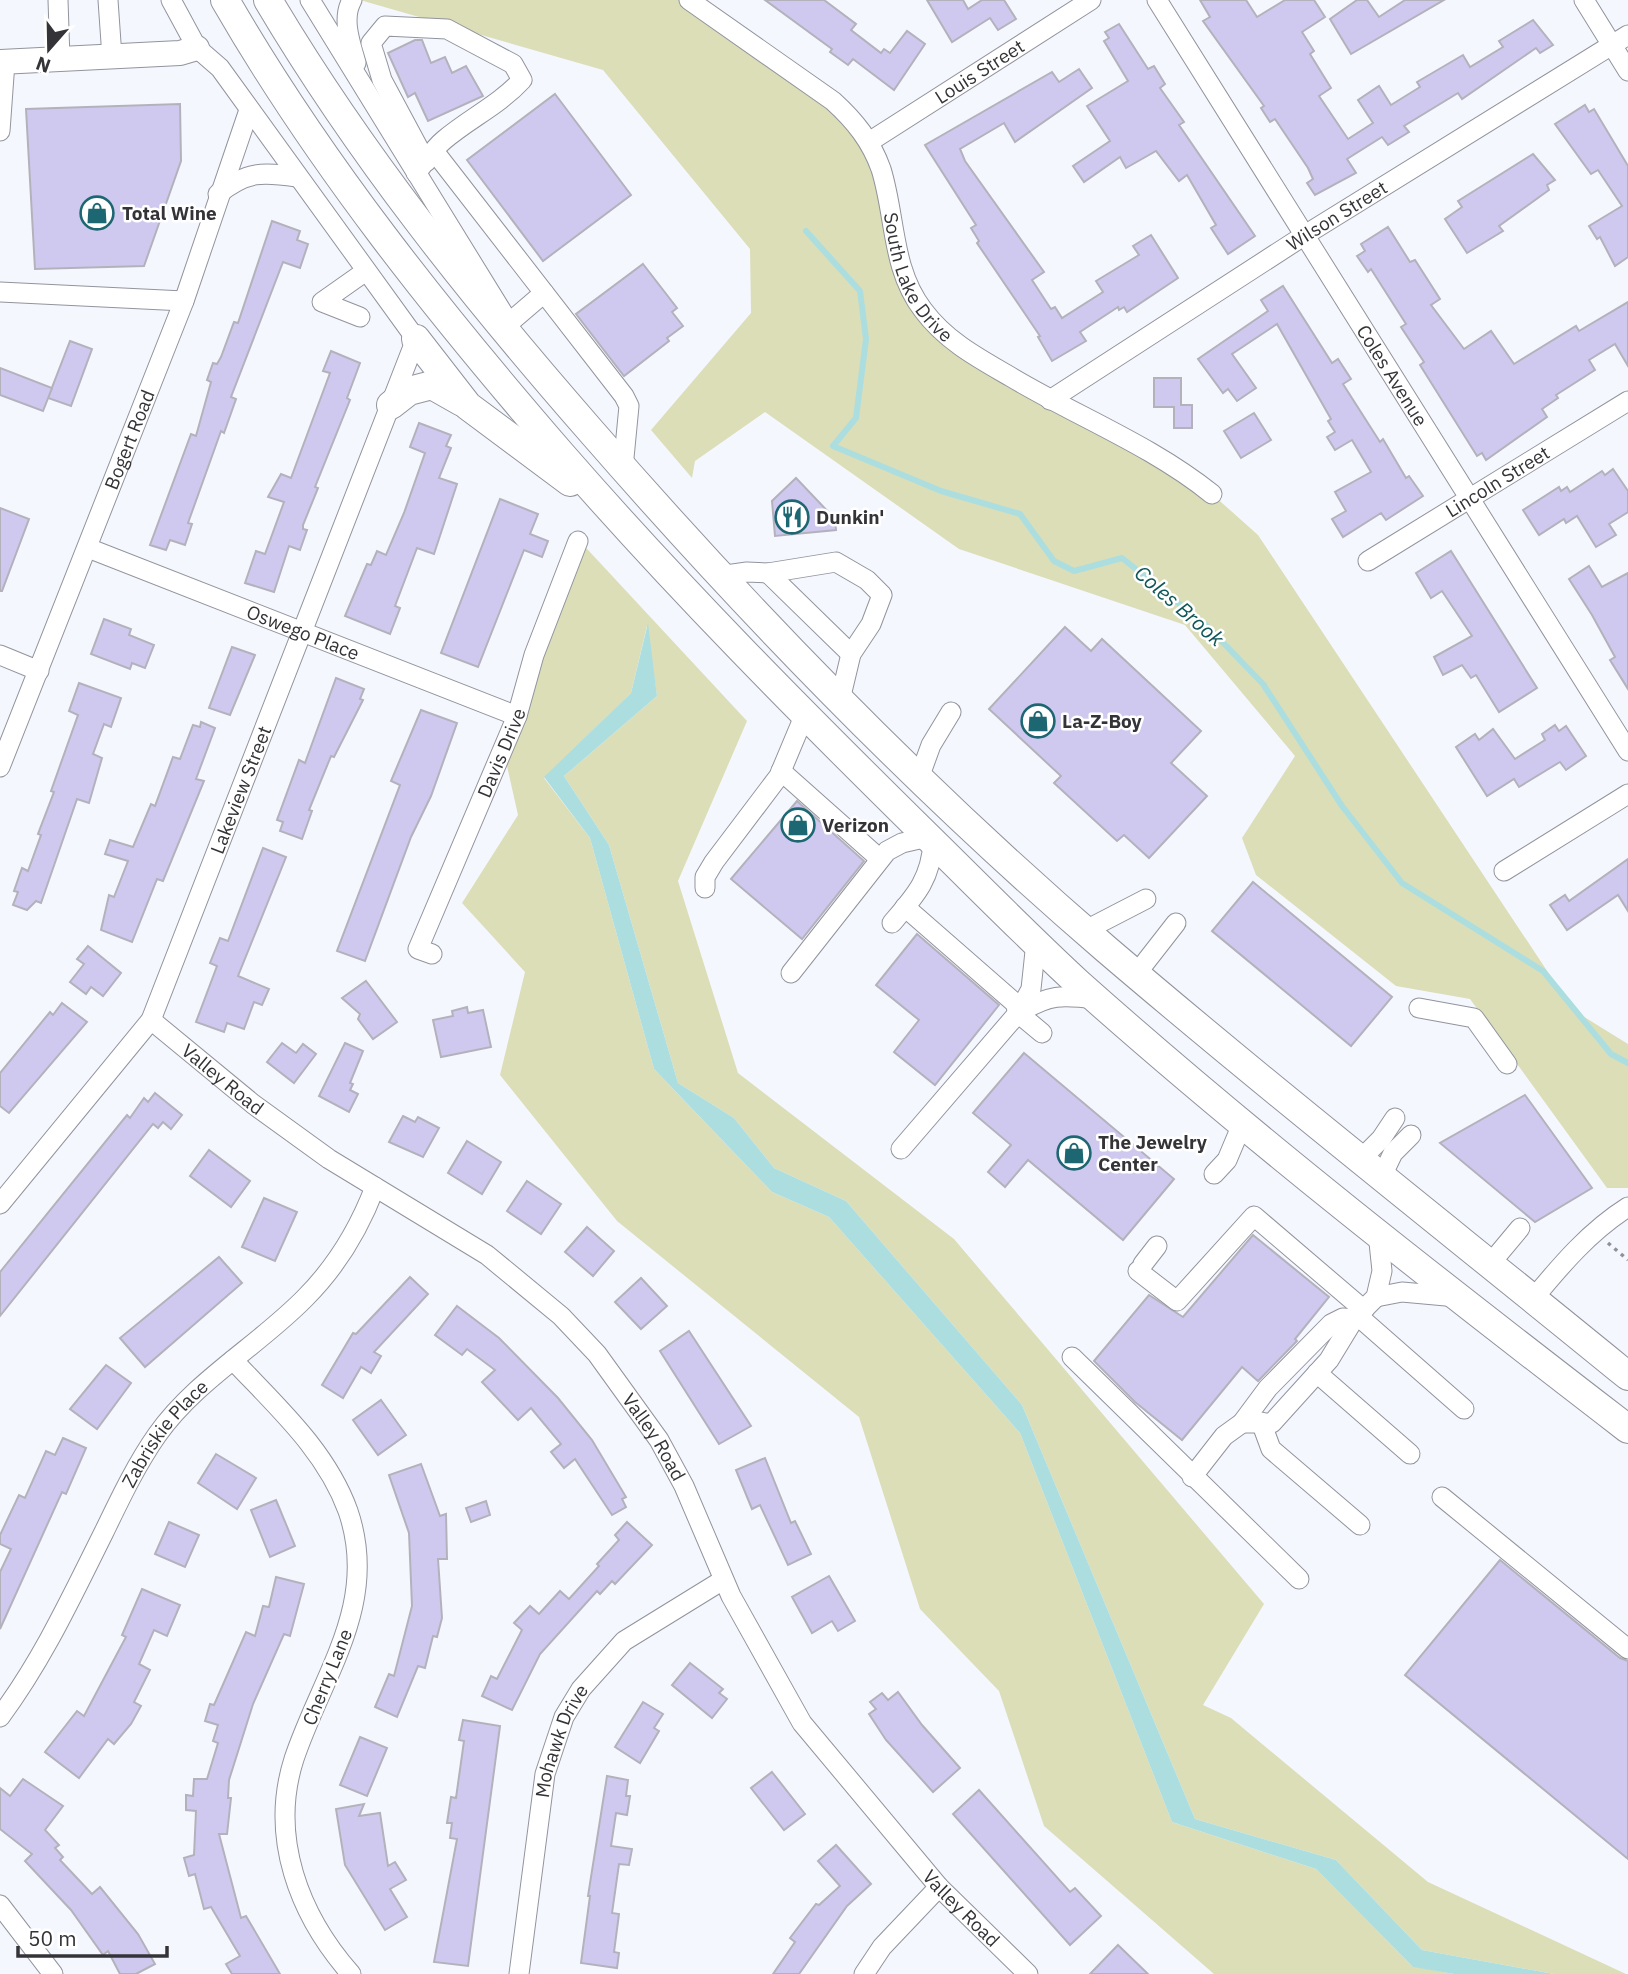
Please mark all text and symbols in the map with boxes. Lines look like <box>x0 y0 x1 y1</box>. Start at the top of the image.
north arrow <box>14 14 84 84</box>
street label: Louis Street <box>930 34 1029 109</box>
text: N <box>33 51 54 79</box>
street label: Wilson Street <box>1282 175 1392 256</box>
shop icon: Total Wine <box>78 194 116 232</box>
place label: Total Wine <box>122 201 217 225</box>
street label: South Lake Drive <box>879 211 958 347</box>
street label: Coles Avenue <box>1352 320 1433 431</box>
street label: Bogert Road <box>99 386 160 493</box>
street label: Lincoln Street <box>1441 440 1554 522</box>
restaurant icon: Dunkin' <box>773 498 811 536</box>
place label: Dunkin' <box>816 505 884 529</box>
water label: Coles Brook <box>1129 559 1231 653</box>
street label: Oswego Place <box>243 599 363 665</box>
shop icon: La-Z-Boy <box>1019 702 1057 740</box>
street label: Davis Drive <box>472 706 531 801</box>
place label: La-Z-Boy <box>1062 709 1143 733</box>
street label: Lakeview Street <box>205 722 276 857</box>
shop icon: Verizon <box>779 806 817 844</box>
place label: Verizon <box>822 813 889 837</box>
street label: Valley Road <box>177 1038 269 1120</box>
place label: The Jewelry Center <box>1098 1130 1208 1176</box>
shop icon: The Jewelry Center <box>1055 1134 1093 1172</box>
street label: Zabriskie Place <box>116 1374 213 1491</box>
street label: Valley Road <box>617 1389 691 1485</box>
street label: Cherry Lane <box>297 1625 357 1729</box>
street label: Mohawk Drive <box>530 1680 593 1799</box>
street label: Valley Road <box>918 1865 1005 1952</box>
scale bar <box>18 1914 166 1958</box>
text: 50 m <box>28 1924 77 1952</box>

